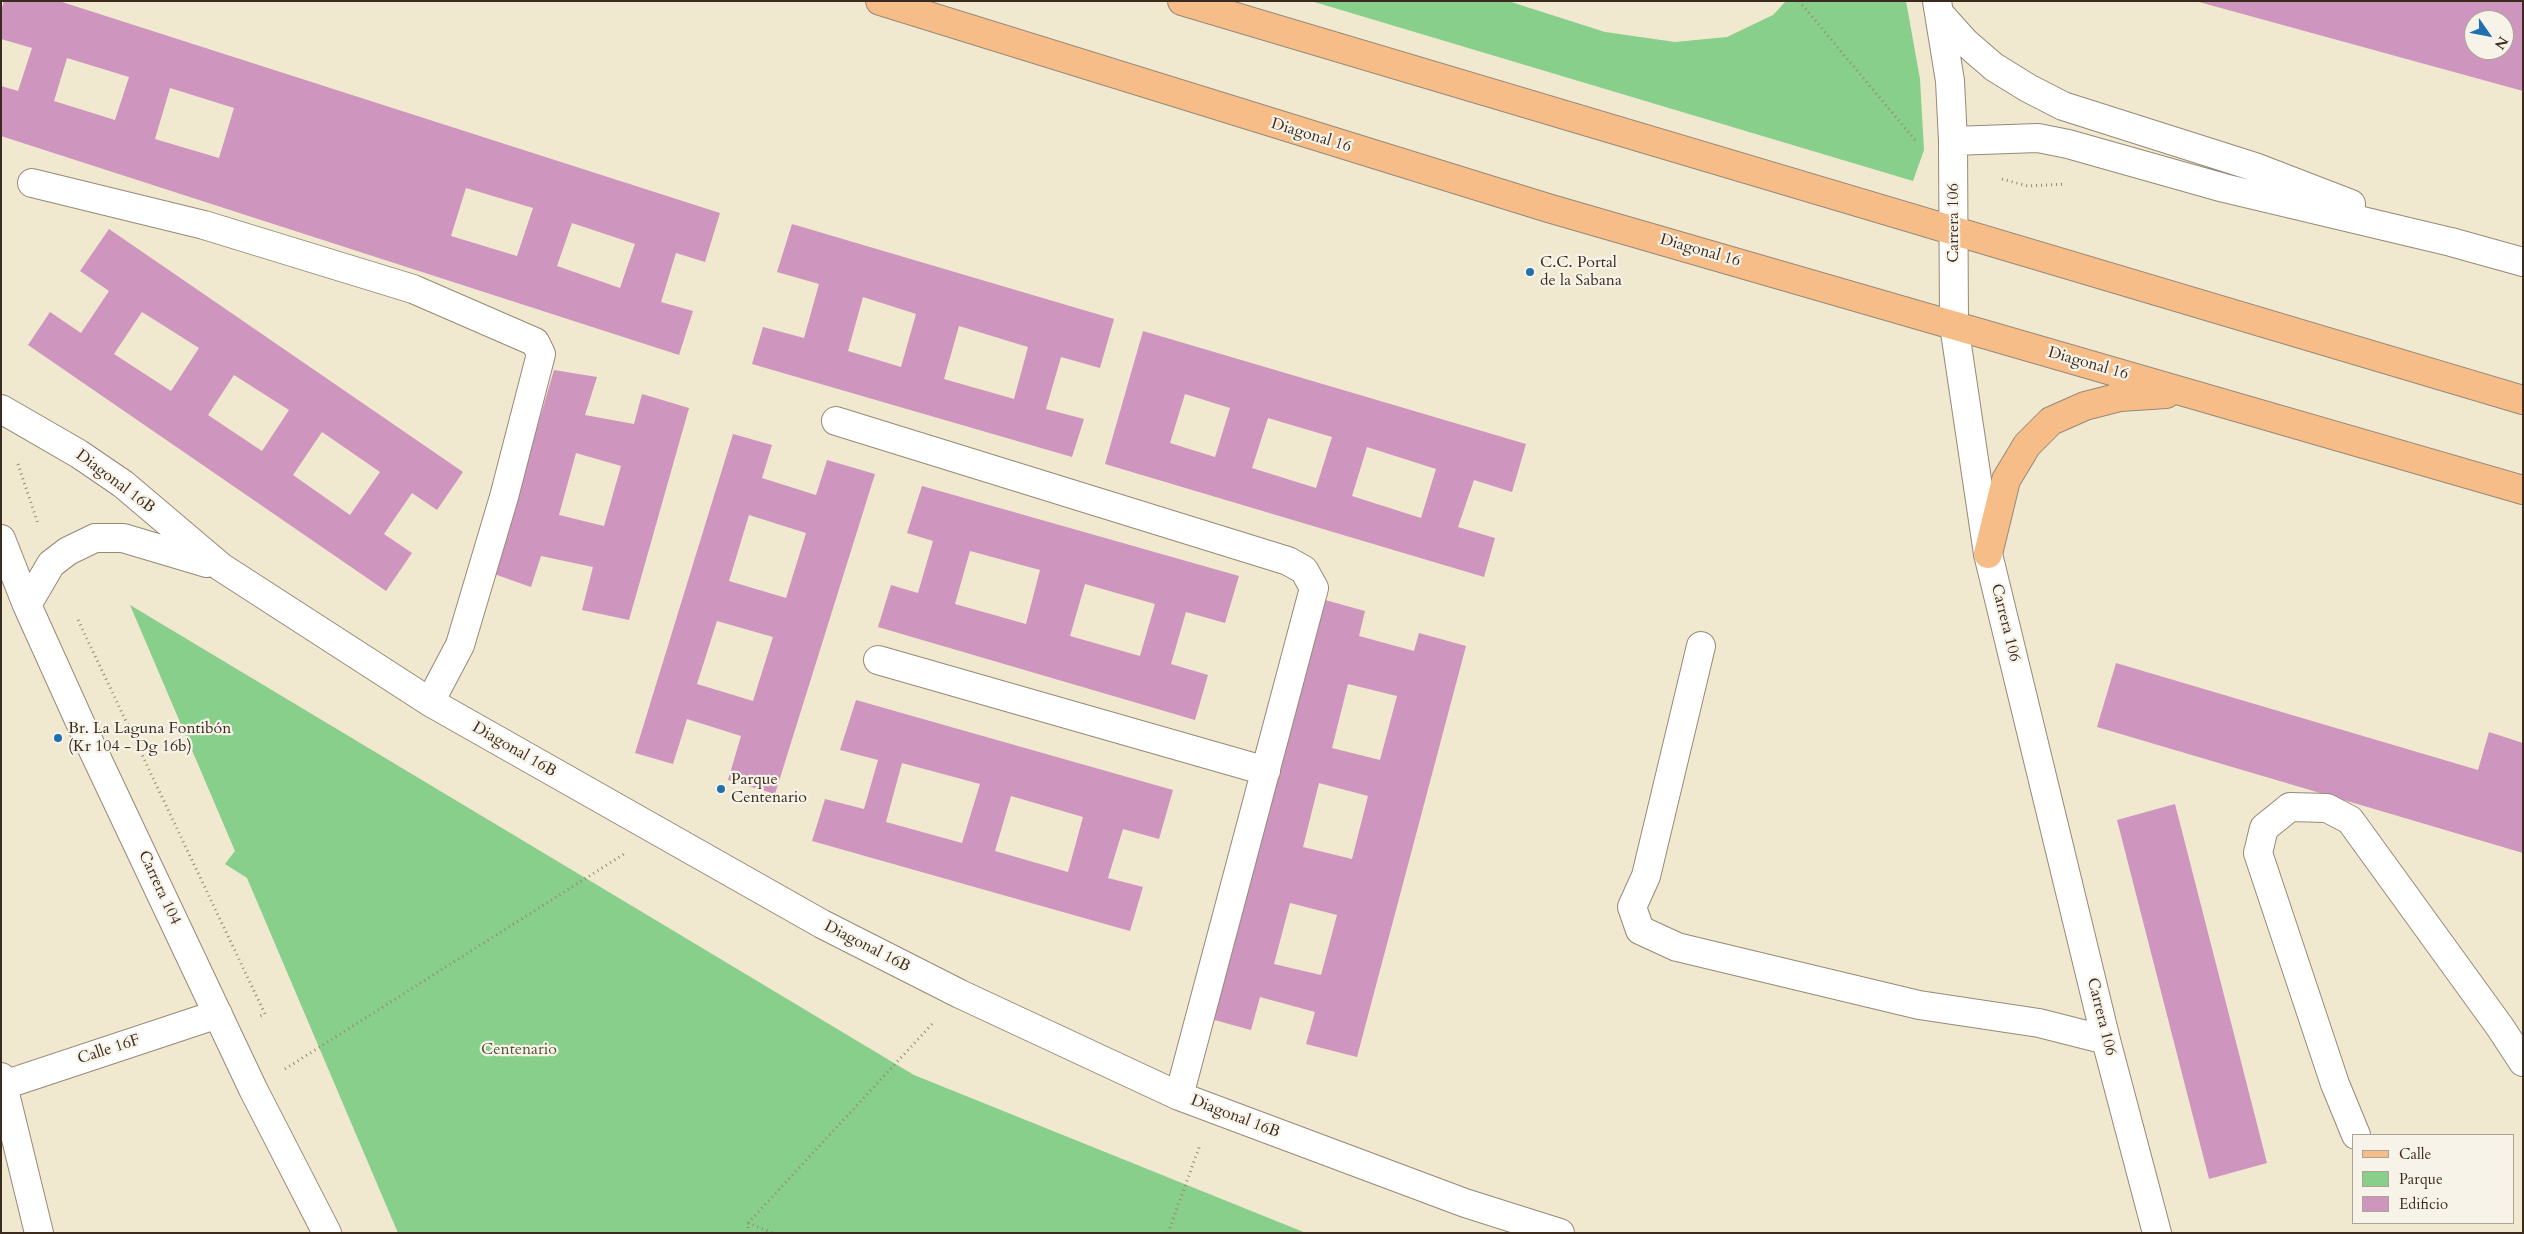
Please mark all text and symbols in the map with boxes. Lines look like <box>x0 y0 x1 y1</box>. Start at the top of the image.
north arrow <box>2464 10 2514 60</box>
text: N <box>2490 33 2512 53</box>
street label: Diagonal 16 <box>1269 115 1353 157</box>
street label: Carrera 106 <box>1944 183 1964 263</box>
street label: Diagonal 16 <box>1658 230 1742 272</box>
place label: C.C. Portal de la Sabana <box>1540 253 1622 291</box>
marker: C.C. Portal de la Sabana <box>1524 266 1536 278</box>
street label: Diagonal 16 <box>2046 343 2130 385</box>
street label: Diagonal 16B <box>72 446 158 518</box>
street label: Carrera 106 <box>1986 582 2024 664</box>
street label: Diagonal 16B <box>469 718 559 782</box>
place label: Br. La Laguna Fontibón (Kr 104 - Dg 16b) <box>68 719 231 757</box>
marker: Br. La Laguna Fontibón (Kr 104 - Dg 16b) <box>52 732 64 744</box>
place label: Parque Centenario <box>731 770 807 808</box>
marker: Parque Centenario <box>715 783 727 795</box>
street label: Carrera 104 <box>133 848 185 928</box>
street label: Diagonal 16B <box>821 917 913 977</box>
street label: Carrera 106 <box>2082 976 2120 1058</box>
street label: Calle 16F <box>75 1031 143 1069</box>
park label: Centenario <box>481 1040 557 1060</box>
street label: Diagonal 16B <box>1188 1091 1282 1143</box>
legend <box>2352 1134 2514 1224</box>
text: Calle <box>2399 1144 2431 1164</box>
text: Parque <box>2399 1169 2443 1189</box>
text: Edificio <box>2399 1194 2448 1214</box>

